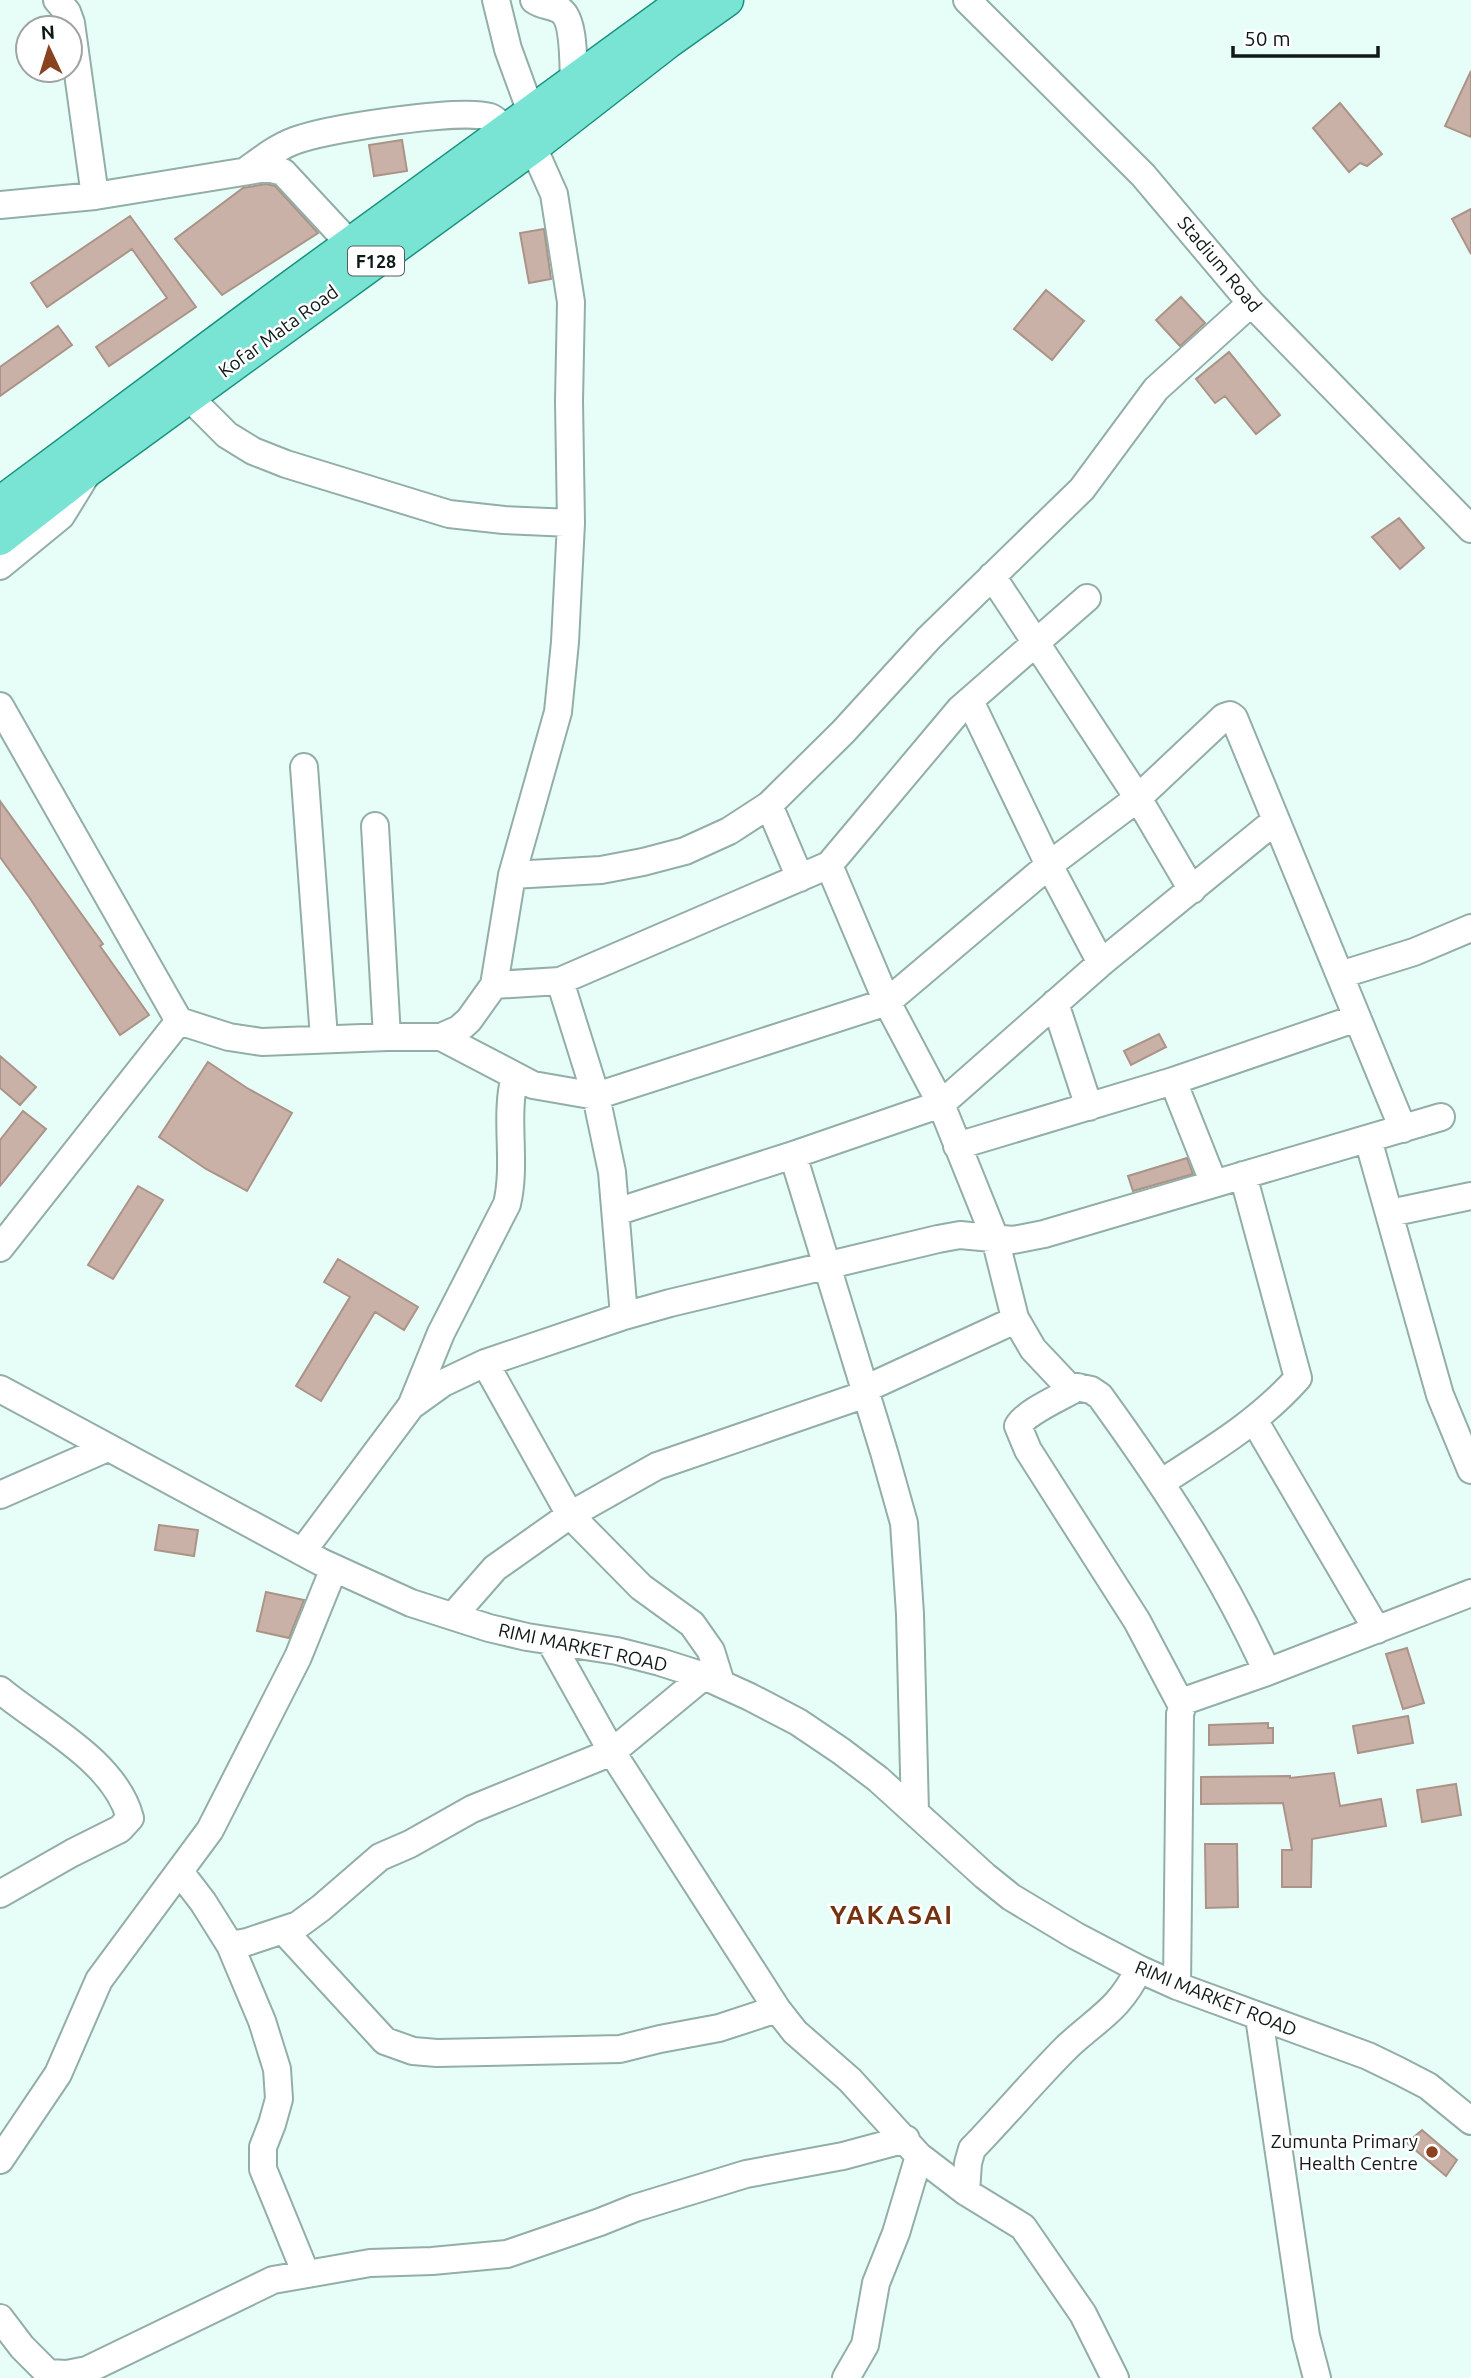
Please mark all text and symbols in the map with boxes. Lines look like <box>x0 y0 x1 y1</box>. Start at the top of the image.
north arrow <box>14 14 84 84</box>
scale bar <box>1233 14 1378 58</box>
text: N <box>40 21 56 44</box>
text: 50 m <box>1244 26 1291 50</box>
street label: Stadium Road <box>1174 212 1266 316</box>
road number: F128 <box>348 246 404 276</box>
street label: Kofar Mata Road <box>214 280 342 382</box>
street label: RIMI MARKET ROAD <box>496 1618 670 1676</box>
district label: YAKASAI <box>830 1900 954 1929</box>
street label: RIMI MARKET ROAD <box>1132 1955 1300 2041</box>
place label: Zumunta Primary Health Centre <box>1271 2130 1418 2174</box>
marker: Zumunta Primary Health Centre <box>1424 2144 1440 2160</box>

